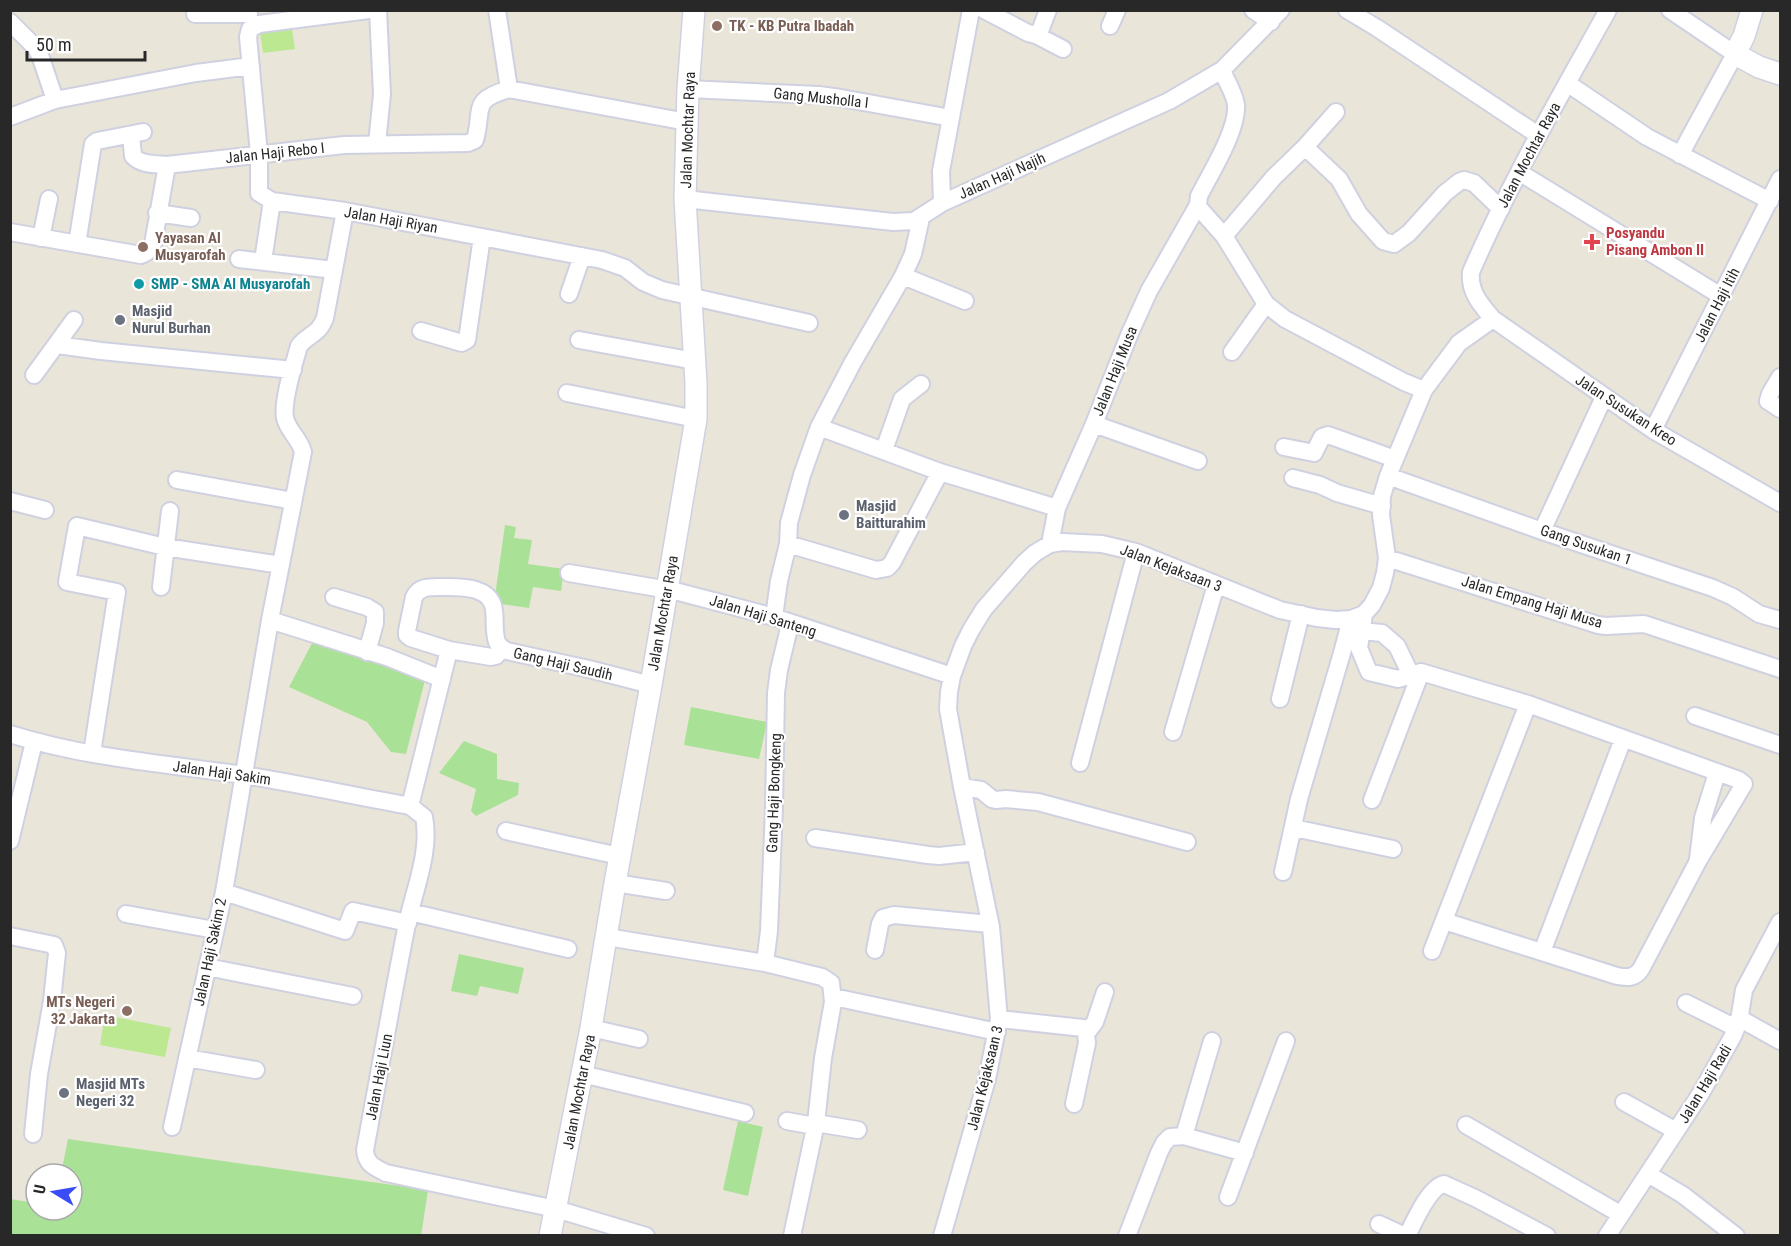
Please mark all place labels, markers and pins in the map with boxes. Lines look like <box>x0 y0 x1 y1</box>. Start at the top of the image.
place label: TK - KB Putra Ibadah <box>729 17 854 35</box>
marker: TK - KB Putra Ibadah <box>710 19 724 33</box>
place label: Posyandu Pisang Ambon II <box>1606 224 1704 259</box>
place label: Yayasan Al Musyarofah <box>155 229 226 264</box>
marker: Posyandu Pisang Ambon II <box>1583 233 1601 251</box>
marker: Yayasan Al Musyarofah <box>136 240 150 254</box>
place label: SMP - SMA Al Musyarofah <box>151 275 310 293</box>
marker: SMP - SMA Al Musyarofah <box>132 277 146 291</box>
place label: Masjid Nurul Burhan <box>132 302 211 337</box>
marker: Masjid Nurul Burhan <box>113 313 127 327</box>
place label: Masjid Baitturahim <box>856 497 926 532</box>
marker: Masjid Baitturahim <box>837 508 851 522</box>
place label: MTs Negeri 32 Jakarta <box>46 993 115 1028</box>
marker: MTs Negeri 32 Jakarta <box>120 1004 134 1018</box>
place label: Masjid MTs Negeri 32 <box>76 1075 145 1110</box>
marker: Masjid MTs Negeri 32 <box>57 1086 71 1100</box>

